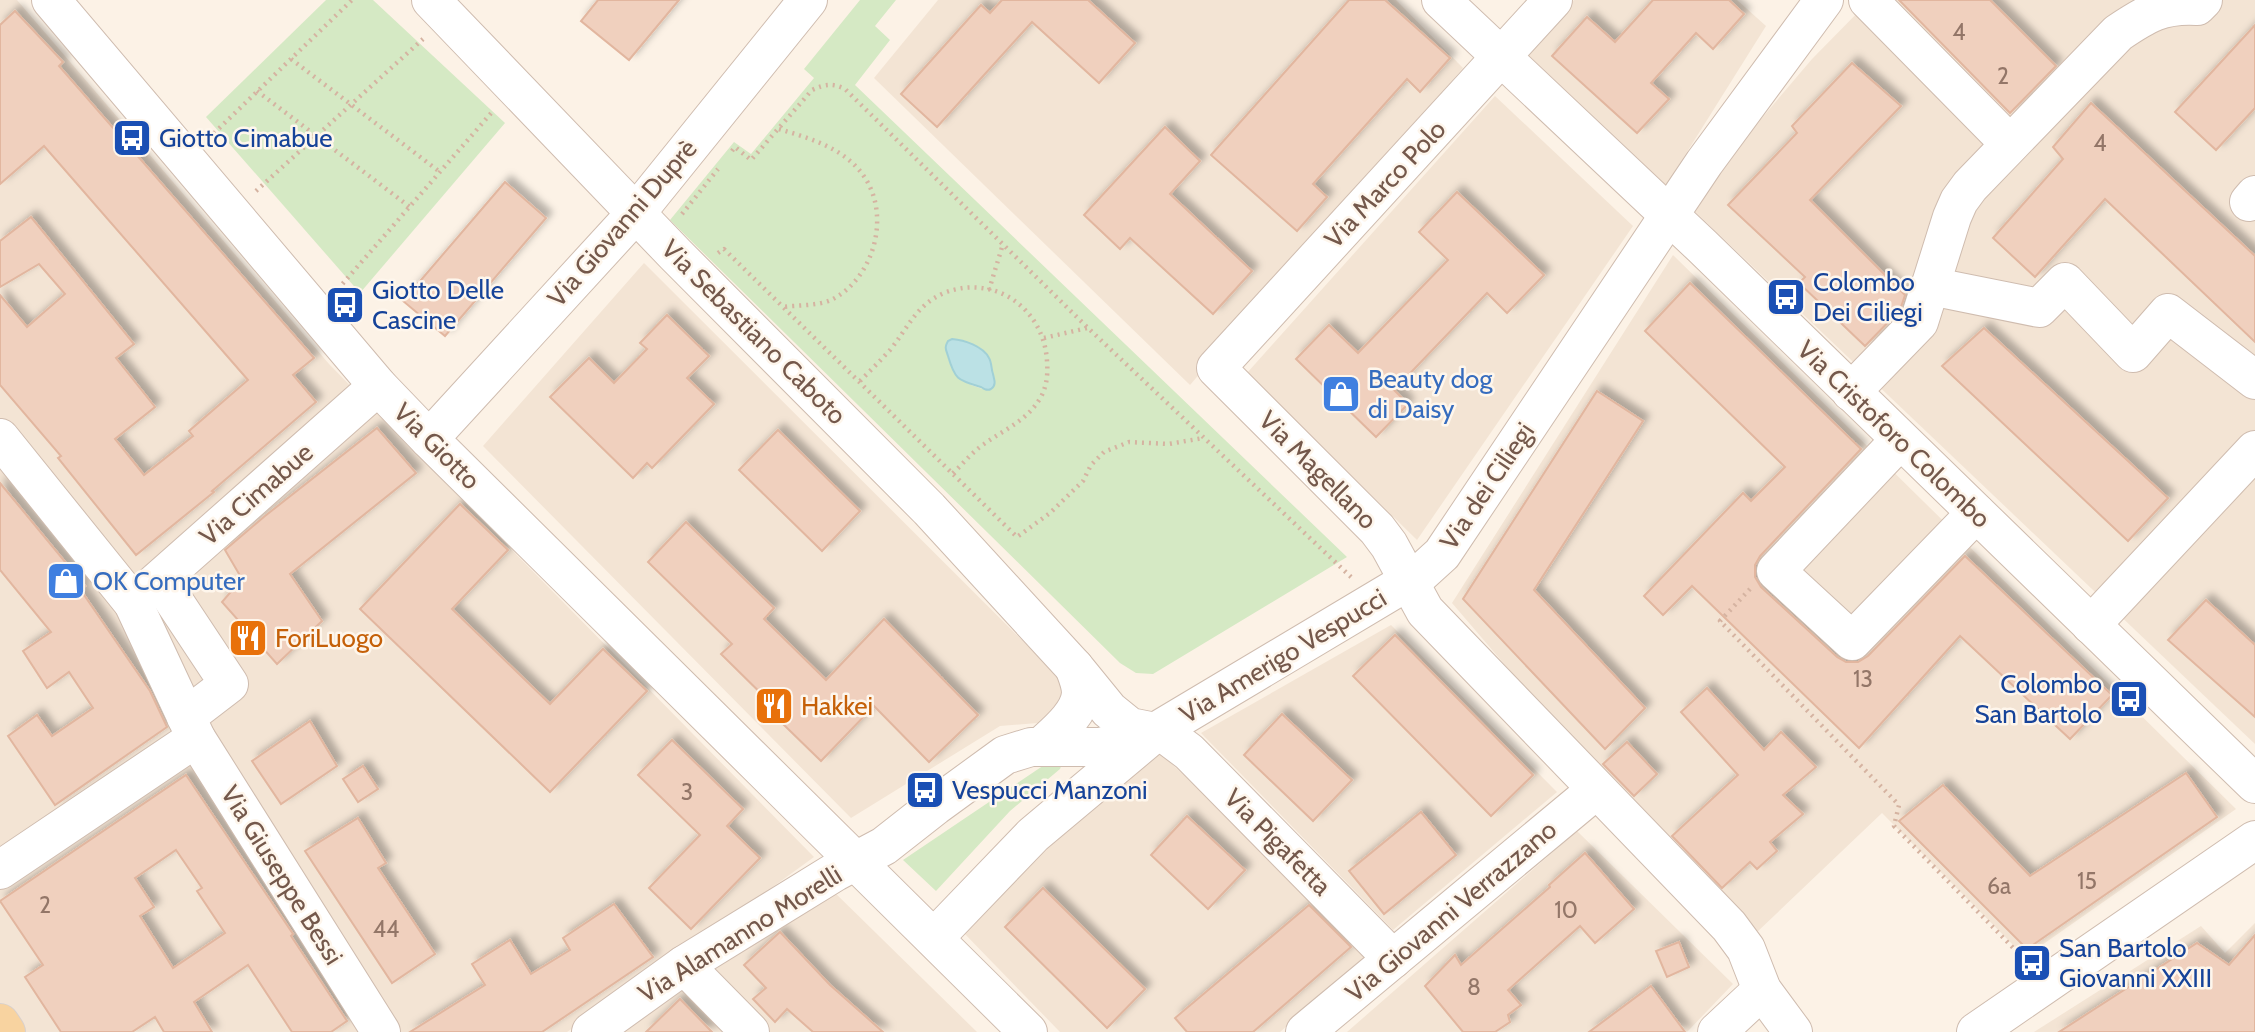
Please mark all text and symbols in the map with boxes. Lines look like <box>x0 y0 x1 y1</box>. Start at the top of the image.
house number: 4 <box>1952 18 1966 46</box>
house number: 2 <box>1997 62 2009 90</box>
street label: Via Marco Polo <box>1318 113 1452 255</box>
bus stop icon: Giotto Cimabue <box>111 117 153 159</box>
place label: Giotto Cimabue <box>159 122 333 154</box>
house number: 4 <box>2093 129 2107 157</box>
street label: Via Giovanni Duprè <box>541 133 703 313</box>
street label: Via Sebastiano Caboto <box>655 233 853 431</box>
place label: Colombo Dei Ciliegi <box>1813 266 1923 328</box>
place label: Giotto Delle Cascine <box>372 274 504 336</box>
bus stop icon: Colombo Dei Ciliegi <box>1765 276 1807 318</box>
bus stop icon: Giotto Delle Cascine <box>324 284 366 326</box>
street label: Via Cristoforo Colombo <box>1791 333 1997 535</box>
place label: Beauty dog di Daisy <box>1368 363 1493 425</box>
shop icon: Beauty dog di Daisy <box>1320 373 1362 415</box>
street label: Via Giotto <box>387 396 487 496</box>
street label: Via Magellano <box>1252 404 1384 536</box>
street label: Via dei Ciliegi <box>1433 416 1541 556</box>
street label: Via Cimabue <box>193 436 319 552</box>
shop icon: OK Computer <box>45 560 87 602</box>
place label: OK Computer <box>93 565 245 597</box>
street label: Via Amerigo Vespucci <box>1174 582 1392 730</box>
restaurant icon: ForiLuogo <box>227 617 269 659</box>
place label: ForiLuogo <box>275 622 383 654</box>
house number: 13 <box>1853 665 1873 693</box>
place label: Colombo San Bartolo <box>1974 668 2102 730</box>
bus stop icon: Colombo San Bartolo <box>2108 678 2150 720</box>
restaurant icon: Hakkei <box>753 685 795 727</box>
place label: Hakkei <box>801 690 873 722</box>
bus stop icon: Vespucci Manzoni <box>904 769 946 811</box>
place label: Vespucci Manzoni <box>952 774 1148 806</box>
house number: 3 <box>681 778 693 806</box>
street label: Via Giuseppe Bessi <box>214 779 350 971</box>
street label: Via Pigafetta <box>1218 782 1338 902</box>
street label: Via Giovanni Verrazzano <box>1339 813 1563 1009</box>
street label: Via Alamanno Morelli <box>632 858 848 1010</box>
house number: 15 <box>2077 867 2097 895</box>
house number: 6a <box>1987 872 2011 900</box>
house number: 2 <box>39 891 51 919</box>
house number: 10 <box>1554 896 1578 924</box>
house number: 44 <box>373 915 399 943</box>
place label: San Bartolo Giovanni XXIII <box>2059 932 2212 994</box>
bus stop icon: San Bartolo Giovanni XXIII <box>2011 942 2053 984</box>
house number: 8 <box>1467 973 1481 1001</box>

